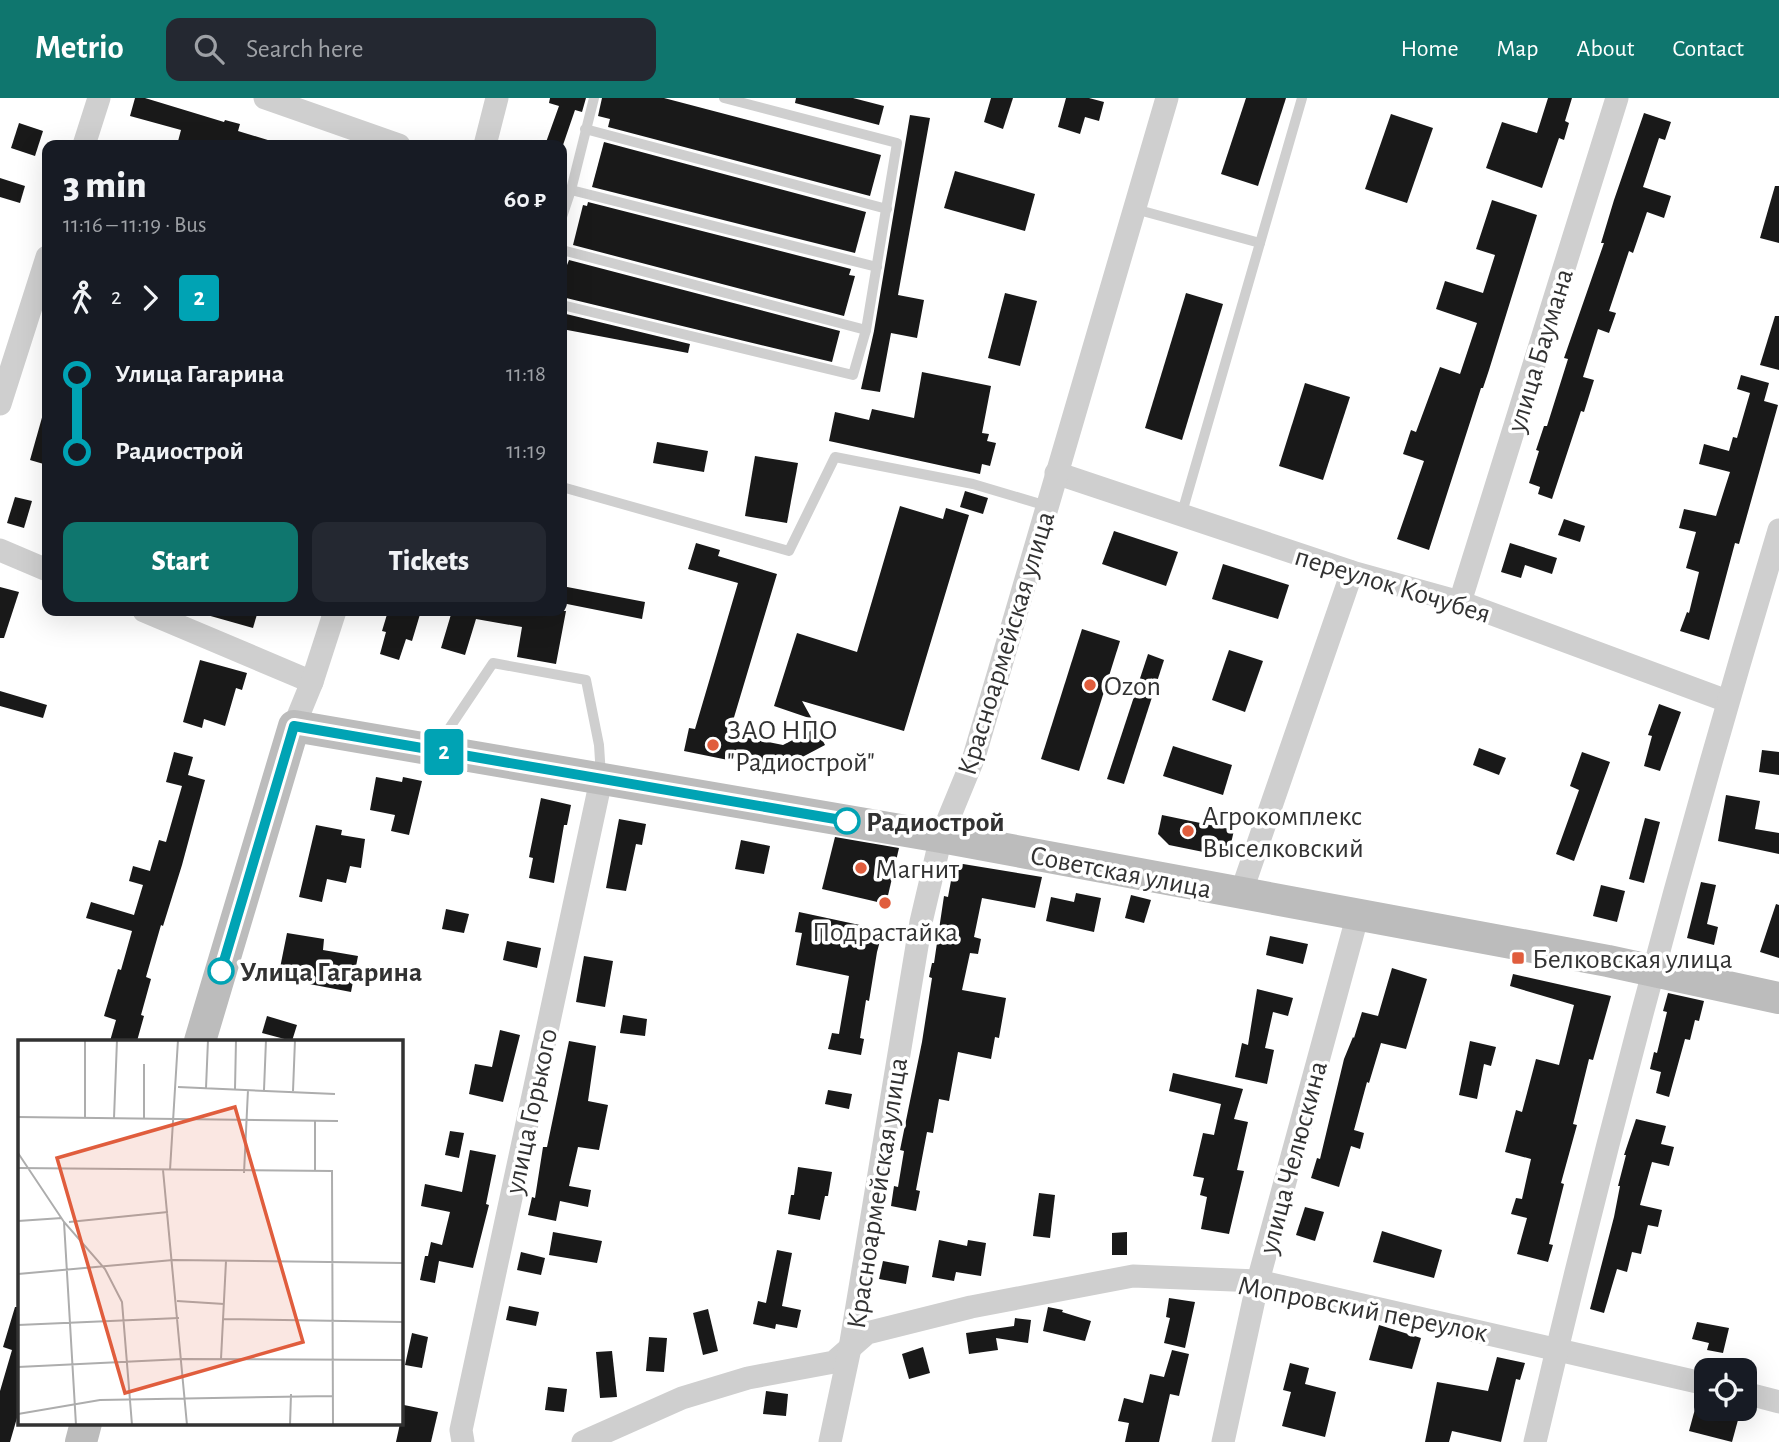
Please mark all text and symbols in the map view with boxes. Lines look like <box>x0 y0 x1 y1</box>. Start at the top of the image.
search box <box>166 18 656 81</box>
icon: search <box>190 30 228 68</box>
text: Metrio <box>35 32 124 65</box>
text: Search here <box>246 36 363 62</box>
text: Home <box>1401 37 1459 61</box>
text: Map <box>1497 37 1539 61</box>
text: About <box>1577 37 1634 61</box>
text: Contact <box>1672 37 1744 61</box>
text: 3 min <box>63 167 147 205</box>
text: 60 ₽ <box>504 186 546 212</box>
text: 11:16 – 11:19 · Bus <box>63 214 207 237</box>
street label: улица Баумана <box>1502 265 1579 437</box>
icon: walk <box>63 279 101 317</box>
icon: forward <box>131 279 169 317</box>
text: 2 <box>111 286 121 309</box>
text: 2 <box>193 286 205 310</box>
text: Улица Гагарина <box>115 361 284 387</box>
text: 11:18 <box>506 363 546 386</box>
text: Радиострой <box>115 438 244 464</box>
text: 11:19 <box>506 440 546 463</box>
street label: Красноармейская улица <box>953 508 1060 779</box>
button: Start <box>63 522 298 602</box>
button: Tickets <box>312 522 546 602</box>
street label: переулок Кочубея <box>1291 543 1494 629</box>
place label: Ozon <box>1104 673 1161 701</box>
marker: Ozon <box>1082 677 1098 693</box>
place label: ЗАО НПО "Радиострой" <box>727 717 875 777</box>
line badge: 2 <box>421 729 467 775</box>
marker: ЗАО НПО "Радиострой" <box>705 737 721 753</box>
text: 2 <box>438 740 450 764</box>
place label: Агрокомплекс Выселковский <box>1202 803 1364 863</box>
marker: Радиострой <box>834 808 860 834</box>
place label: Радиострой <box>866 809 1005 837</box>
marker: Агрокомплекс Выселковский <box>1180 823 1196 839</box>
street label: Советская улица <box>1027 842 1214 904</box>
place label: Магнит <box>875 856 960 884</box>
marker: Магнит <box>853 860 869 876</box>
marker: Подрастайка <box>877 895 893 911</box>
place label: Подрастайка <box>812 919 958 947</box>
place label: Белковская улица <box>1532 946 1733 974</box>
marker: Белковская улица <box>1510 950 1526 966</box>
marker: Улица Гагарина <box>208 958 234 984</box>
place label: Улица Гагарина <box>240 959 422 987</box>
street label: улица Горького <box>501 1026 563 1198</box>
inset map <box>18 1040 402 1424</box>
street label: Красноармейская улица <box>843 1055 913 1331</box>
street label: улица Челюскина <box>1255 1058 1333 1258</box>
street label: Мопровский переулок <box>1235 1272 1490 1348</box>
map controls <box>1694 1358 1757 1421</box>
button: locate <box>1694 1358 1757 1421</box>

